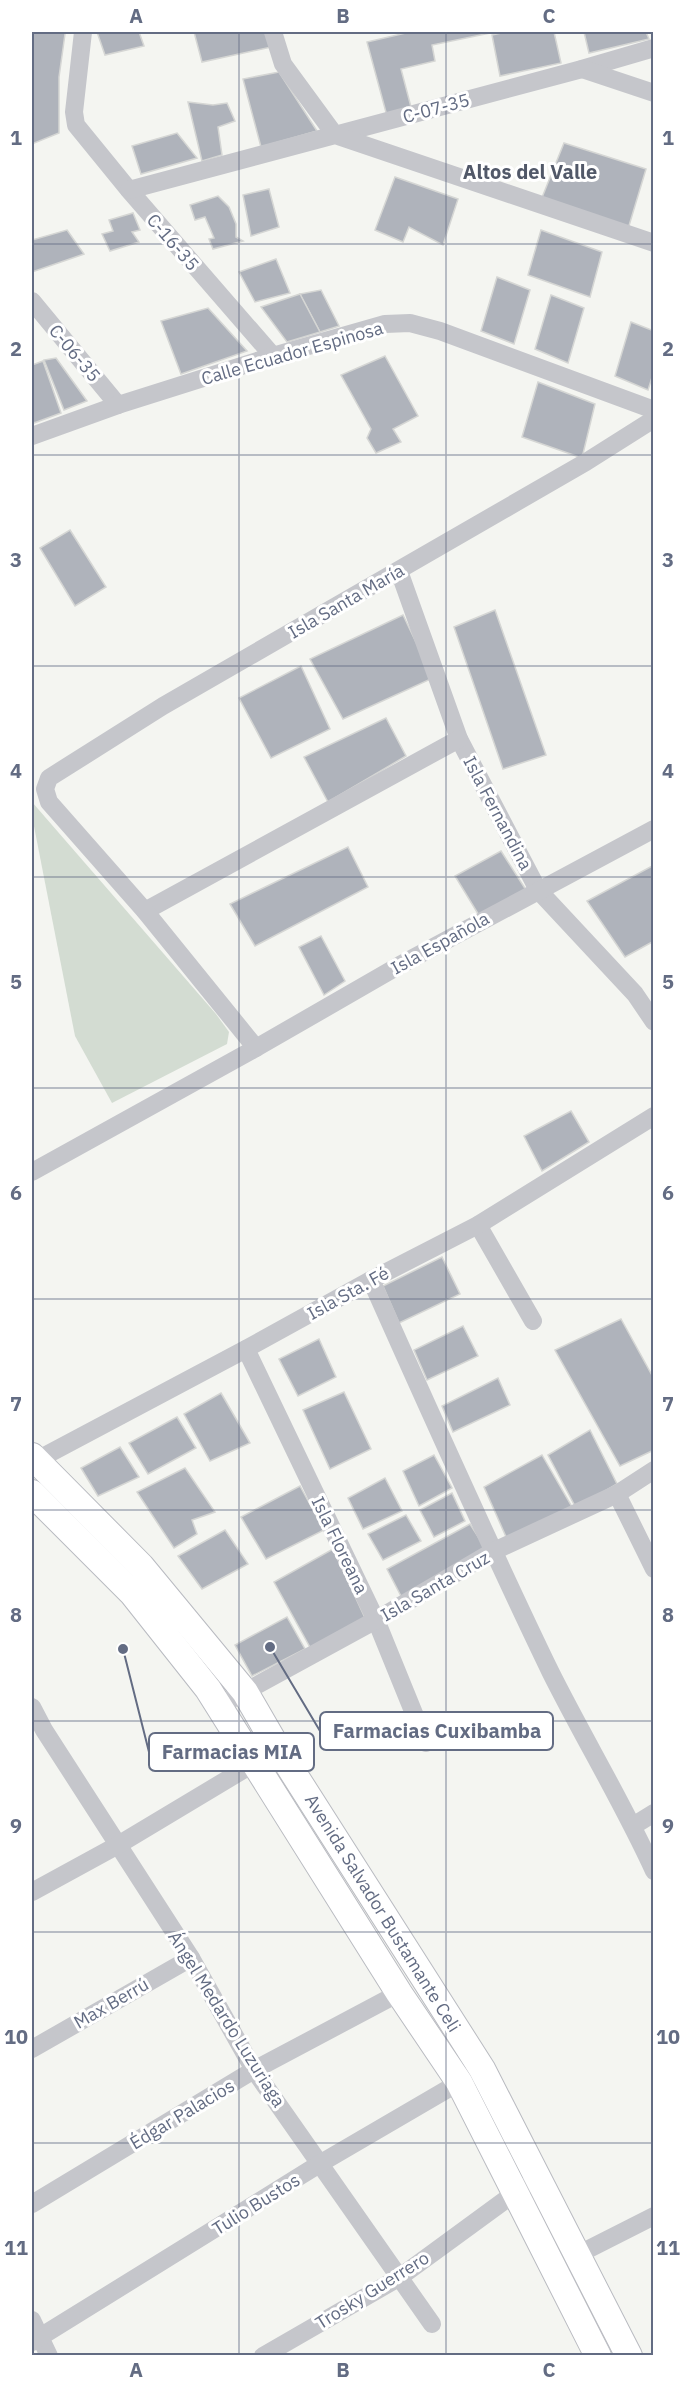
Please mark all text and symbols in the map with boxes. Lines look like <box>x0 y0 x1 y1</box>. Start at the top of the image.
text: A <box>129 2 143 29</box>
text: B <box>336 2 350 29</box>
text: C <box>542 2 556 29</box>
street label: C-07-35 <box>400 88 472 128</box>
text: 1 <box>10 124 22 151</box>
text: 1 <box>662 124 674 151</box>
district label: Altos del Valle <box>463 158 597 185</box>
street label: C-16-35 <box>142 209 204 275</box>
street label: Calle Ecuador Espinosa <box>198 316 386 390</box>
street label: C-06-35 <box>44 319 106 387</box>
text: 2 <box>10 335 22 362</box>
text: 2 <box>662 335 674 362</box>
text: 3 <box>10 546 22 573</box>
text: 3 <box>662 546 674 573</box>
street label: Isla Santa María <box>284 558 408 643</box>
street label: Isla Fernandina <box>458 752 538 874</box>
text: 4 <box>10 757 22 784</box>
text: 4 <box>662 757 674 784</box>
street label: Isla Española <box>387 906 494 979</box>
text: 5 <box>10 968 22 995</box>
text: 5 <box>662 968 674 995</box>
text: 6 <box>10 1179 22 1206</box>
text: 6 <box>662 1179 674 1206</box>
street label: Isla Sta. Fé <box>303 1261 393 1325</box>
text: 7 <box>10 1390 22 1417</box>
text: 7 <box>662 1390 674 1417</box>
street label: Isla Floreana <box>307 1492 374 1598</box>
street label: Isla Santa Cruz <box>377 1546 493 1626</box>
text: 8 <box>10 1601 22 1628</box>
text: 8 <box>662 1601 674 1628</box>
callout: Farmacias Cuxibamba <box>320 1712 553 1750</box>
text: Farmacias Cuxibamba <box>333 1717 541 1744</box>
callout: Farmacias MIA <box>149 1733 314 1771</box>
text: Farmacias MIA <box>162 1738 303 1765</box>
street label: Avenida Salvador Bustamante Celi <box>300 1790 466 2036</box>
text: 9 <box>10 1812 22 1839</box>
text: 9 <box>662 1812 674 1839</box>
street label: Ángel Medardo Luzuriaga <box>163 1927 291 2112</box>
street label: Max Berrú <box>69 1972 153 2034</box>
text: 10 <box>4 2023 28 2050</box>
text: 10 <box>656 2023 680 2050</box>
street label: Édgar Palacios <box>126 2074 238 2154</box>
street label: Tulio Bustos <box>208 2168 304 2240</box>
text: 11 <box>4 2234 28 2261</box>
text: 11 <box>656 2234 680 2261</box>
street label: Trosky Guerrero <box>311 2246 433 2334</box>
text: A <box>129 2356 143 2383</box>
text: B <box>336 2356 350 2383</box>
text: C <box>542 2356 556 2383</box>

